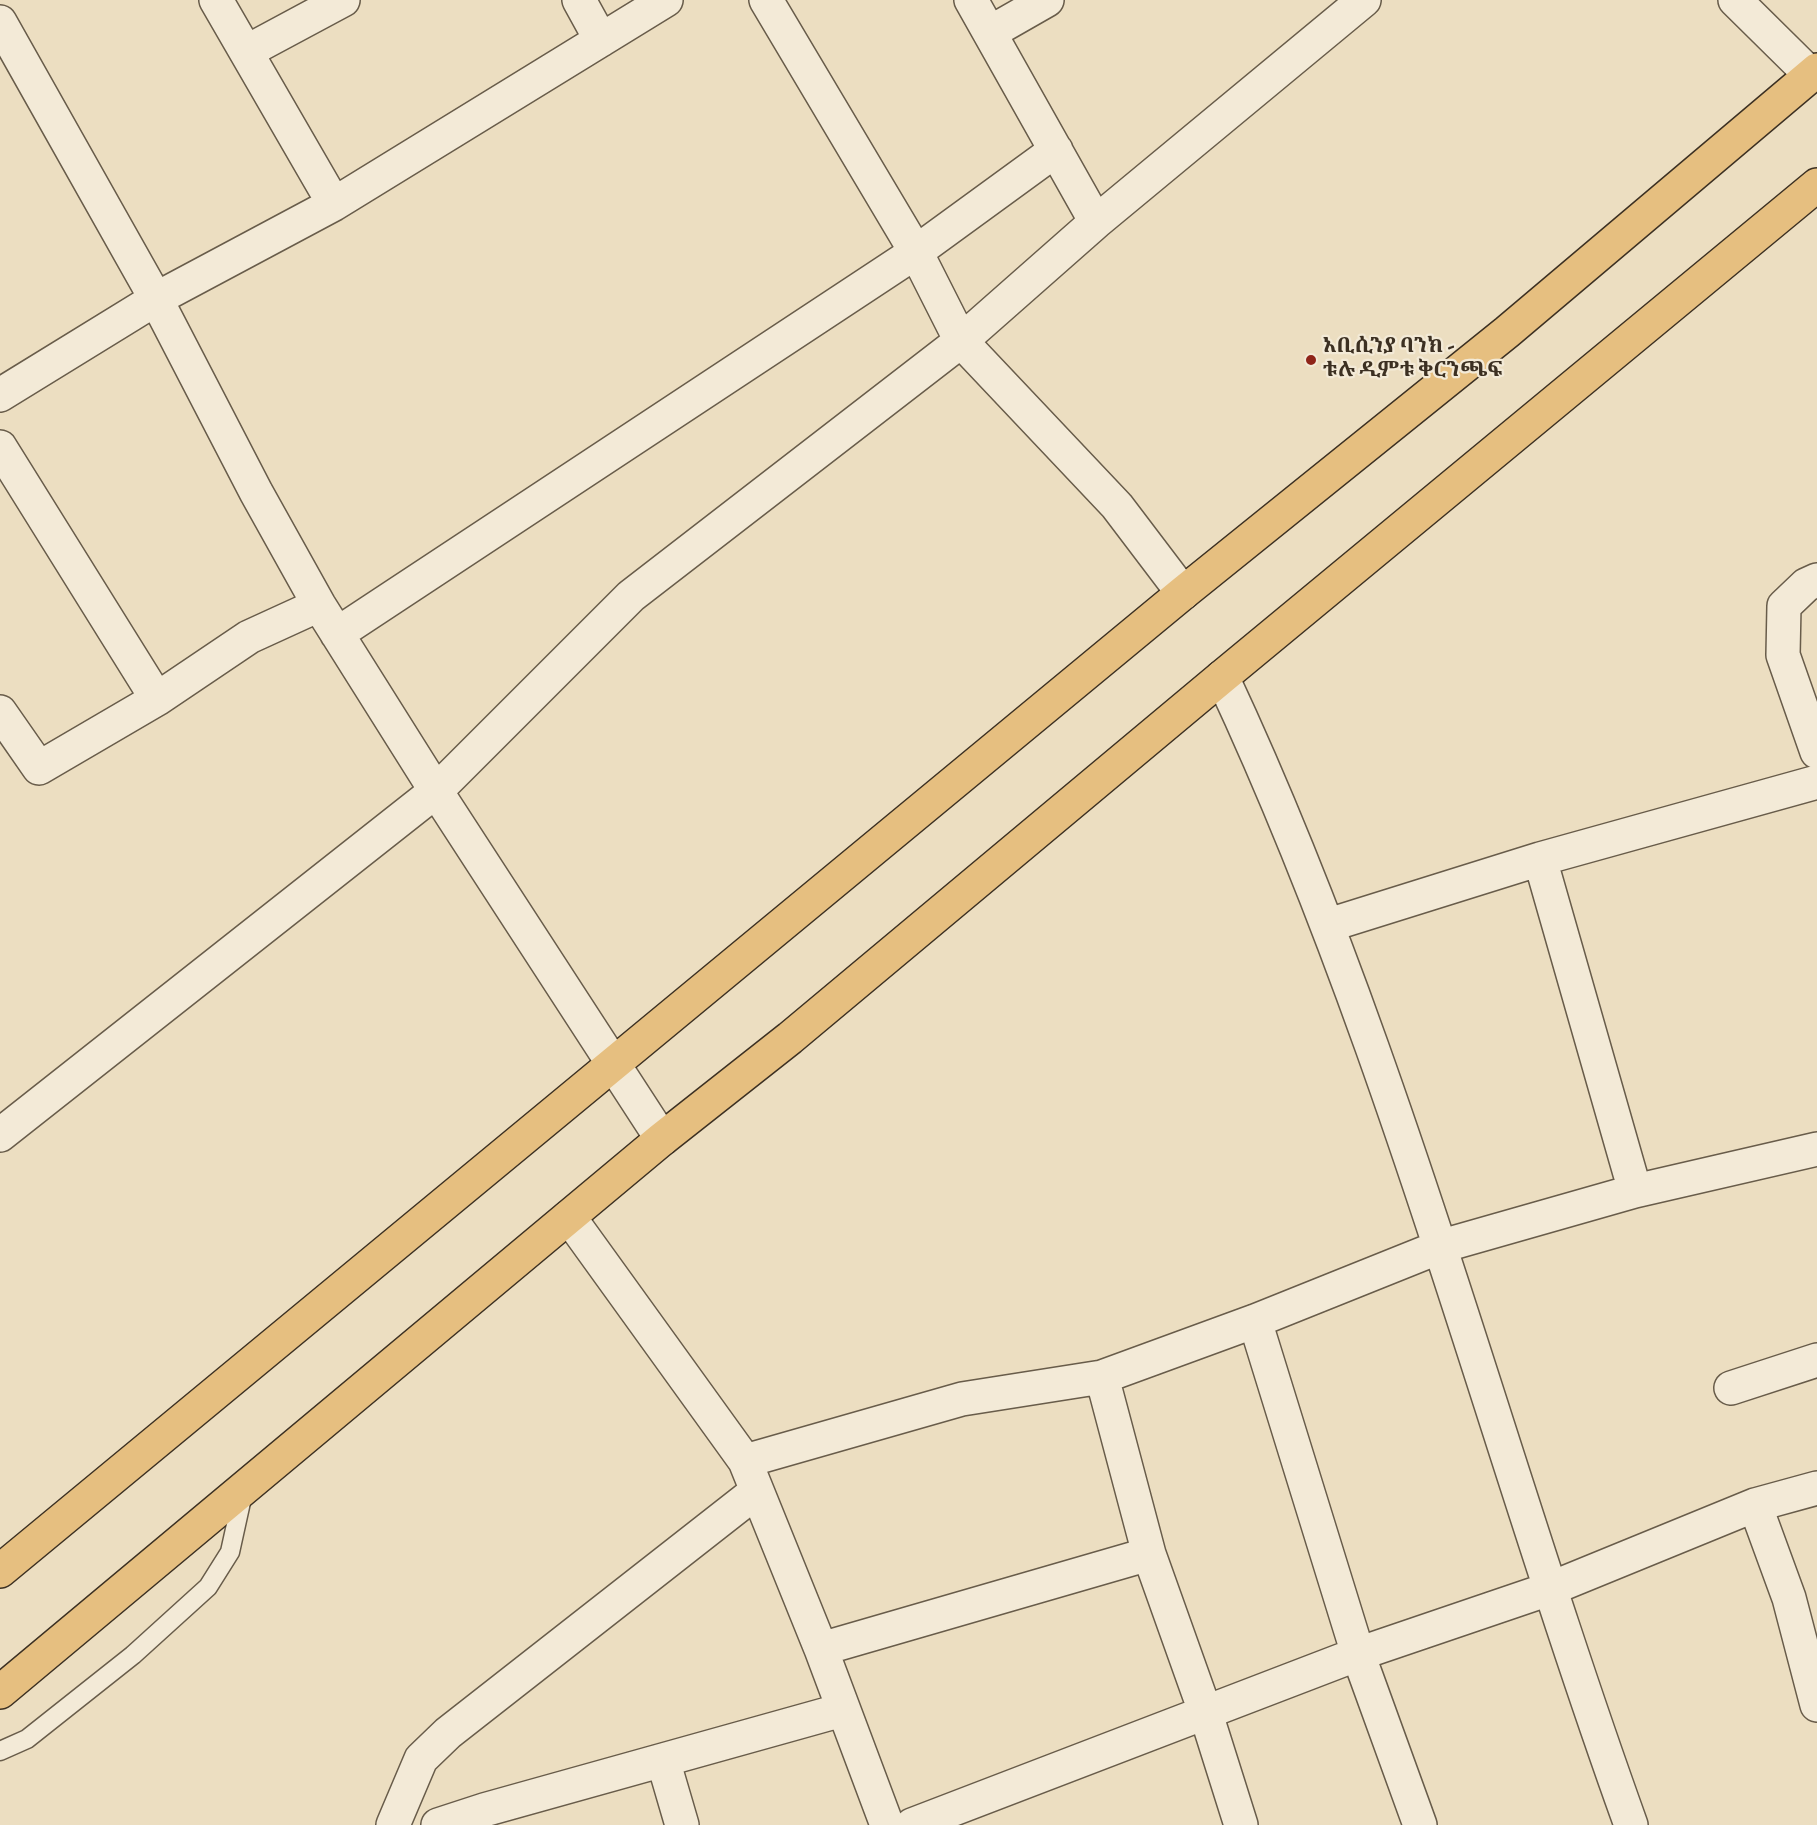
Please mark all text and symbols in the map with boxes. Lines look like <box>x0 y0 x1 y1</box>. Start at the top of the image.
place label: አቢሲንያ ባንክ - ቱሉ ዲምቱ ቅርንጫፍ <box>1323 335 1503 385</box>
marker: አቢሲንያ ባንክ - ቱሉ ዲምቱ ቅርንጫፍ <box>1304 353 1318 367</box>

